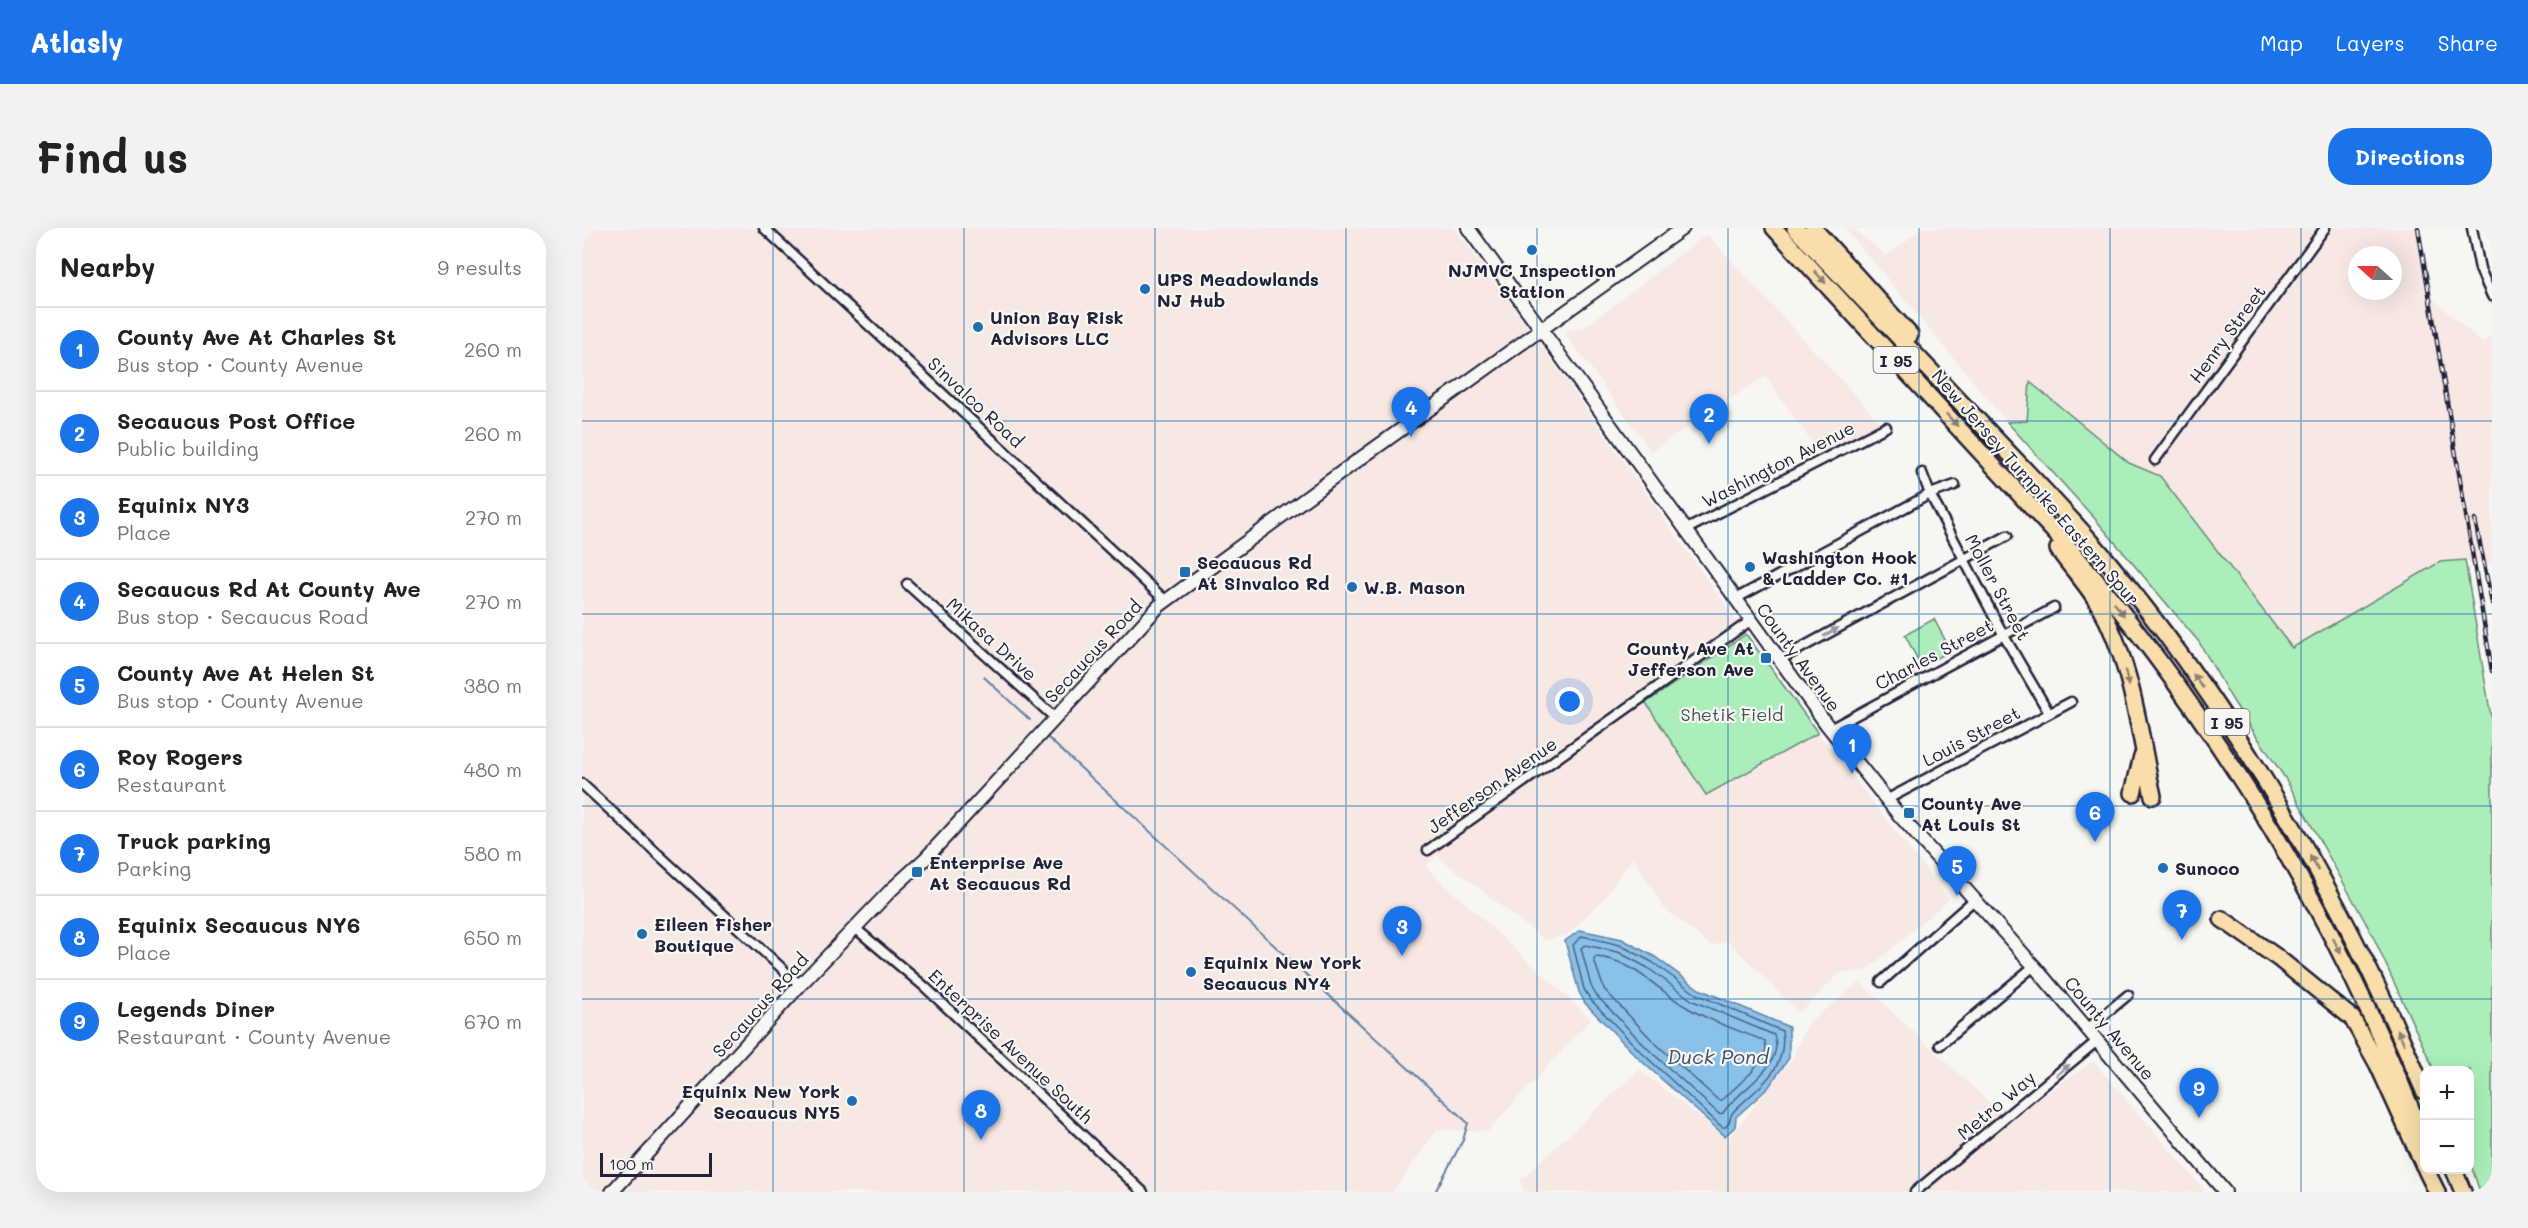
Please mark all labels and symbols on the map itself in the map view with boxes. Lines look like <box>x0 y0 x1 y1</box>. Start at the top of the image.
marker: NJMVC Inspection Station <box>1525 243 1539 257</box>
north arrow <box>2348 246 2402 300</box>
place label: NJMVC Inspection Station <box>1448 258 1616 303</box>
place label: UPS Meadowlands NJ Hub <box>1157 267 1319 312</box>
one-way arrow <box>1813 270 1827 285</box>
street label: Henry Street <box>2183 280 2271 388</box>
marker: UPS Meadowlands NJ Hub <box>1138 282 1152 296</box>
place label: Union Bay Risk Advisors LLC <box>990 305 1124 350</box>
marker: Union Bay Risk Advisors LLC <box>971 320 985 334</box>
road number: I 95 <box>1874 347 1918 373</box>
street label: Sinvalco Road <box>923 351 1029 453</box>
street label: New Jersey Turnpike Eastern Spur <box>1927 364 2145 610</box>
pin: 4 <box>1392 388 1430 437</box>
pin: 2 <box>1690 394 1728 444</box>
one-way arrow <box>1945 413 1959 427</box>
street label: Washington Avenue <box>1698 415 1858 513</box>
street label: Moller Street <box>1960 530 2036 644</box>
place label: Washington Hook & Ladder Co. #1 <box>1762 545 1917 590</box>
place label: Secaucus Rd At Sinvalco Rd <box>1197 550 1329 595</box>
marker: Washington Hook & Ladder Co. #1 <box>1743 560 1757 574</box>
marker: Secaucus Rd At Sinvalco Rd <box>1178 565 1192 579</box>
place label: W.B. Mason <box>1364 575 1465 599</box>
marker: W.B. Mason <box>1345 580 1359 594</box>
street label: Mikasa Drive <box>942 592 1042 686</box>
street label: Secaucus Road <box>1039 594 1147 708</box>
street label: County Avenue <box>1751 598 1847 716</box>
one-way arrow <box>2113 602 2125 617</box>
street label: Charles Street <box>1871 613 1997 695</box>
one-way arrow <box>1822 627 1839 637</box>
place label: County Ave At Jefferson Ave <box>1627 636 1754 681</box>
marker: County Ave At Jefferson Ave <box>1759 651 1773 665</box>
one-way arrow <box>2123 669 2133 687</box>
one-way arrow <box>2192 673 2204 689</box>
your location <box>1555 687 1584 716</box>
street label: Louis Street <box>1918 700 2024 772</box>
park label: Shetik Field <box>1681 702 1783 726</box>
road number: I 95 <box>2204 709 2250 735</box>
pin: 1 <box>1832 724 1872 774</box>
street label: Jefferson Avenue <box>1423 731 1561 839</box>
place label: County Ave At Louis St <box>1921 791 2022 836</box>
pin: 6 <box>2076 792 2114 842</box>
marker: County Ave At Louis St <box>1902 806 1916 820</box>
pin: 5 <box>1938 846 1976 896</box>
place label: Enterprise Ave At Secaucus Rd <box>929 850 1071 895</box>
one-way arrow <box>2309 854 2319 871</box>
place label: Sunoco <box>2175 856 2240 880</box>
marker: Sunoco <box>2156 861 2170 875</box>
marker: Enterprise Ave At Secaucus Rd <box>910 865 924 879</box>
pin: 7 <box>2162 890 2202 940</box>
pin: 3 <box>1382 906 1422 956</box>
place label: Eileen Fisher Boutique <box>654 912 772 957</box>
marker: Eileen Fisher Boutique <box>635 927 649 941</box>
one-way arrow <box>2332 938 2342 955</box>
street label: Secaucus Road <box>707 948 813 1062</box>
place label: Equinix New York Secaucus NY4 <box>1203 950 1361 995</box>
street label: Enterprise Avenue South <box>924 963 1098 1129</box>
marker: Equinix New York Secaucus NY4 <box>1184 965 1198 979</box>
street label: County Avenue <box>2059 971 2161 1085</box>
one-way arrow <box>2397 1029 2406 1046</box>
water label: Duck Pond <box>1667 1043 1770 1069</box>
one-way arrow <box>2055 1063 2071 1076</box>
street label: Metro Way <box>1952 1065 2040 1145</box>
pin: 9 <box>2180 1068 2218 1118</box>
place label: Equinix New York Secaucus NY5 <box>682 1079 840 1124</box>
pin: 8 <box>962 1090 1000 1140</box>
marker: Equinix New York Secaucus NY5 <box>845 1094 859 1108</box>
scale bar <box>600 1150 712 1178</box>

